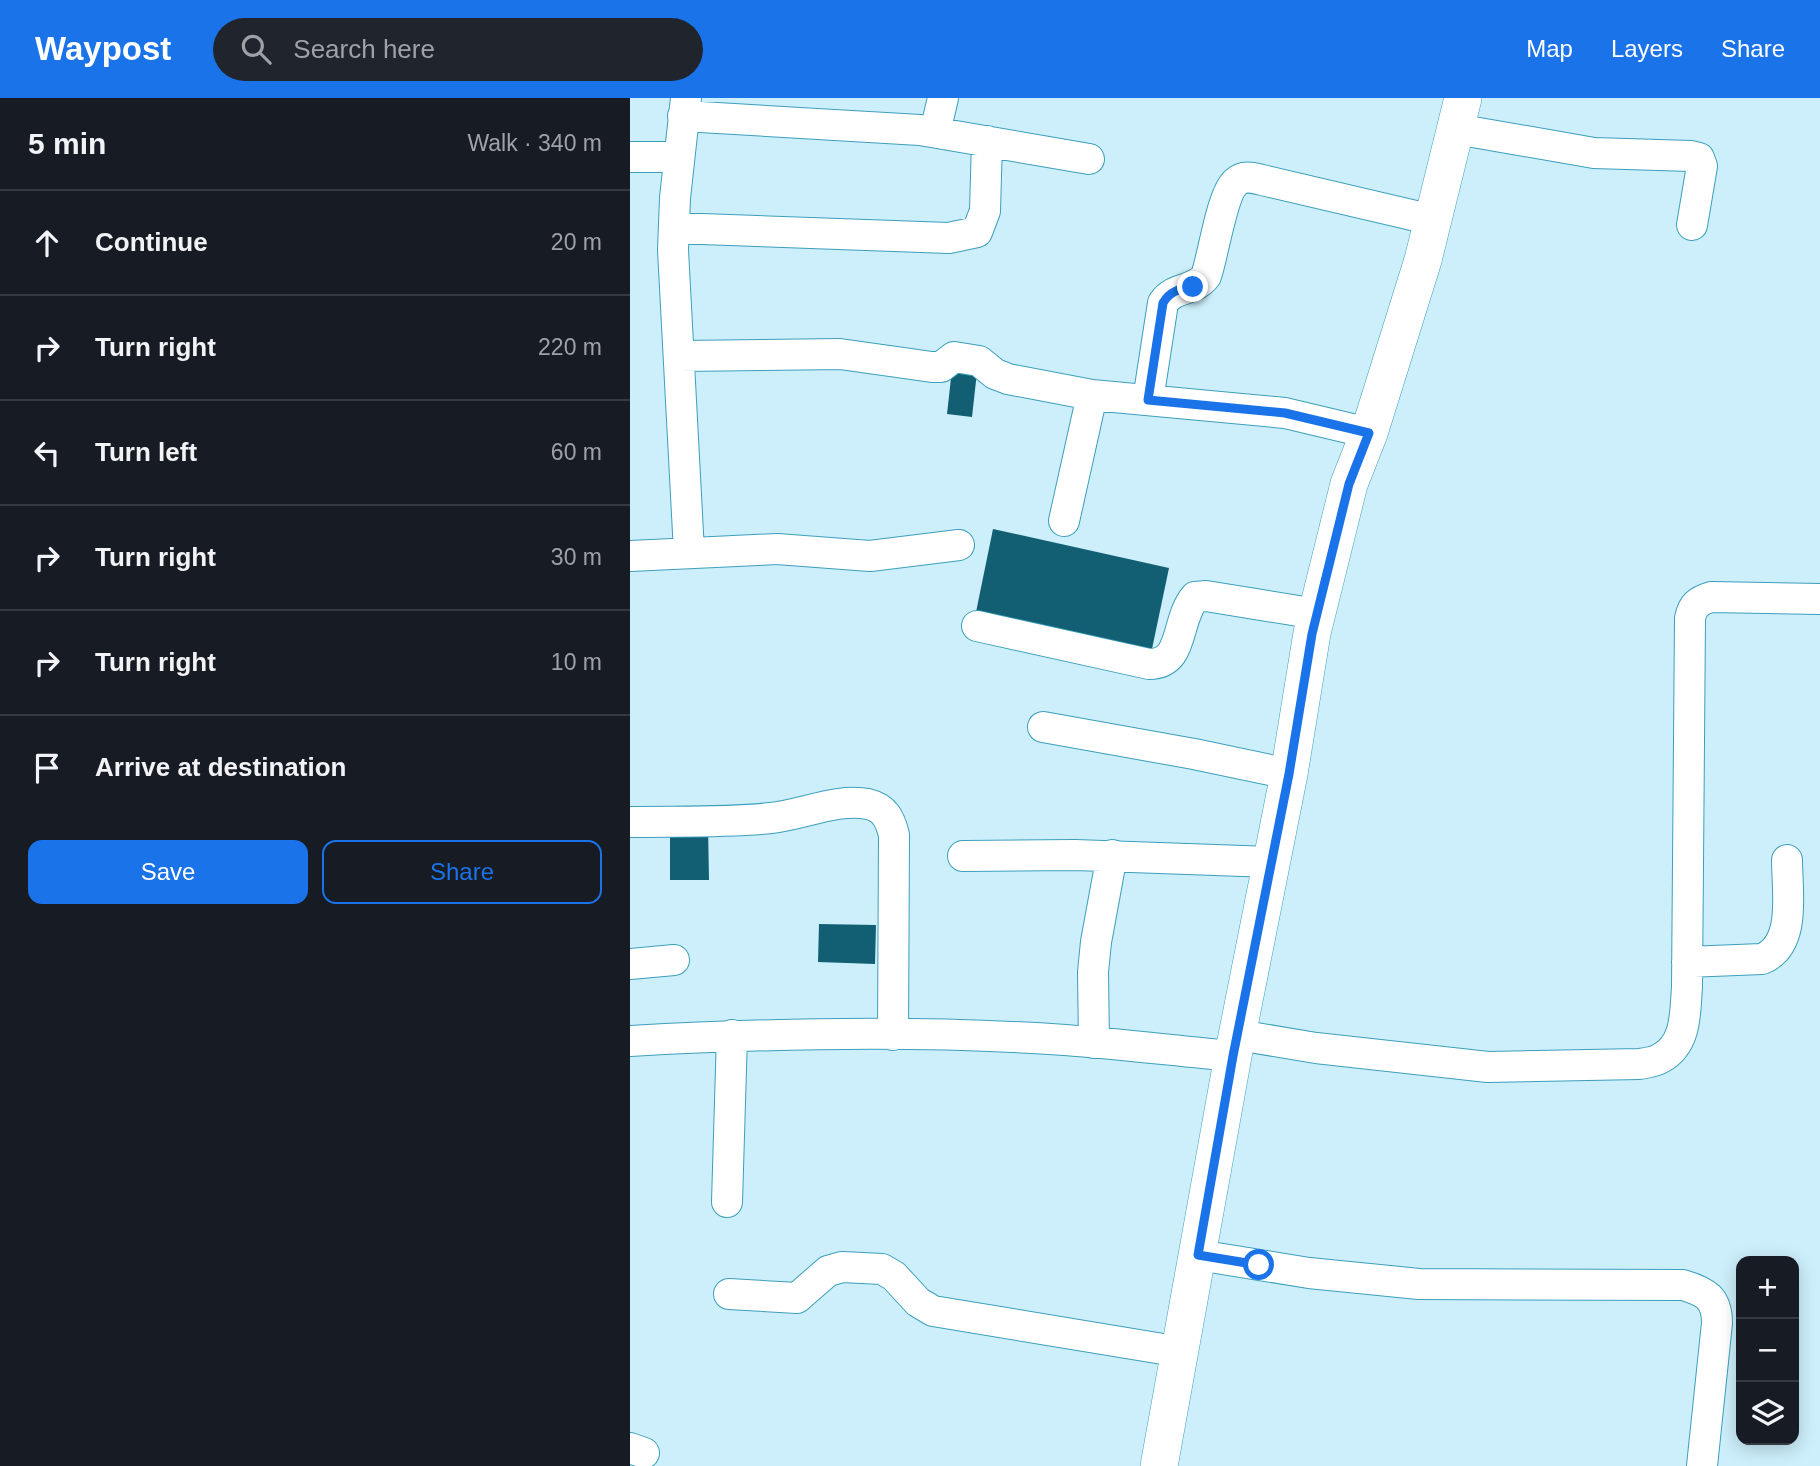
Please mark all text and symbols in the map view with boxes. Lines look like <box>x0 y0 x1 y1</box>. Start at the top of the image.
search box <box>213 18 703 81</box>
text: Waypost <box>35 30 171 67</box>
icon: search <box>237 30 275 68</box>
text: Search here <box>293 34 435 64</box>
text: Map <box>1526 35 1573 62</box>
text: Layers <box>1611 35 1683 62</box>
text: Share <box>1721 35 1785 62</box>
text: 5 min <box>28 127 106 160</box>
text: Walk · 340 m <box>467 130 602 156</box>
icon: ahead <box>28 224 66 262</box>
text: Continue <box>95 227 208 257</box>
text: 20 m <box>551 229 602 255</box>
route end <box>1177 271 1208 302</box>
icon: right <box>28 329 66 367</box>
text: Turn right <box>95 332 216 362</box>
text: 220 m <box>538 334 602 360</box>
icon: left <box>28 434 66 472</box>
text: Turn left <box>95 437 197 467</box>
text: 60 m <box>551 439 602 465</box>
icon: right <box>28 539 66 577</box>
text: Turn right <box>95 542 216 572</box>
text: 30 m <box>551 544 602 570</box>
icon: right <box>28 644 66 682</box>
text: Turn right <box>95 647 216 677</box>
text: 10 m <box>551 649 602 675</box>
icon: arrive <box>28 749 66 787</box>
text: Arrive at destination <box>95 752 346 782</box>
button: Save <box>28 840 308 904</box>
button: Share <box>322 840 602 904</box>
route start <box>1243 1249 1274 1280</box>
map controls <box>1736 1256 1799 1445</box>
button: + <box>1736 1256 1799 1319</box>
button: − <box>1736 1319 1799 1382</box>
button: layers <box>1736 1382 1799 1445</box>

